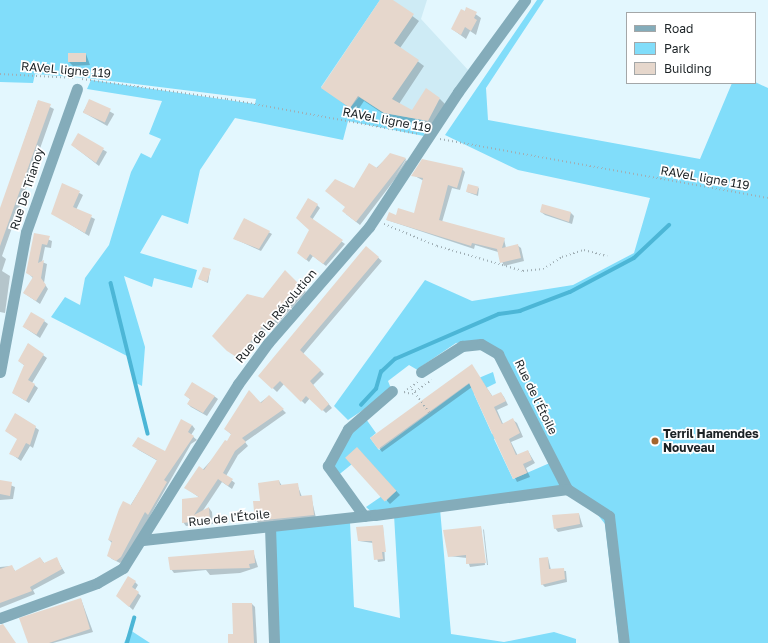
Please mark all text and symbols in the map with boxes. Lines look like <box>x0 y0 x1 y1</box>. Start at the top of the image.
legend <box>626 12 756 84</box>
text: Road <box>664 21 693 36</box>
text: Park <box>664 41 690 56</box>
street label: RAVeL ligne 119 <box>21 59 111 81</box>
text: Building <box>664 61 712 76</box>
street label: RAVeL ligne 119 <box>341 104 433 136</box>
street label: Rue De Trianoy <box>7 146 47 232</box>
street label: RAVeL ligne 119 <box>659 163 751 193</box>
street label: Rue de la Révolution <box>232 266 320 366</box>
street label: Rue de l'Étoile <box>512 357 560 437</box>
place label: Terril Hamendes Nouveau <box>663 427 759 455</box>
marker: Terril Hamendes Nouveau <box>650 436 660 446</box>
street label: Rue de l'Étoile <box>188 507 270 529</box>

